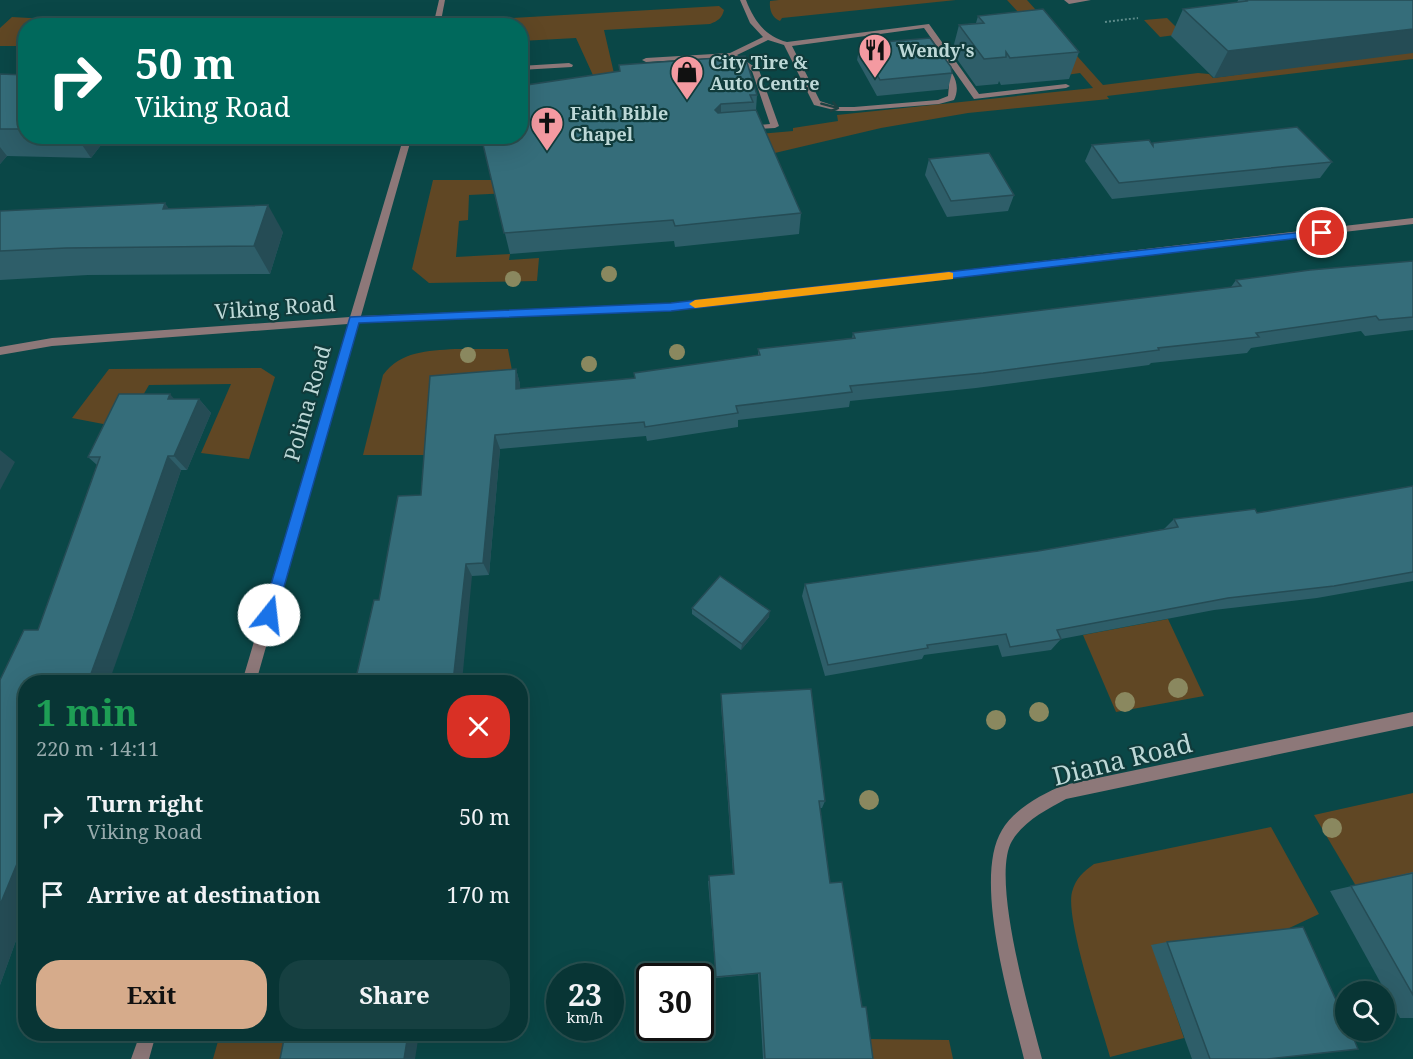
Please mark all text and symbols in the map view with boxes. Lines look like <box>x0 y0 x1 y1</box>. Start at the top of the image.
restaurant icon: Wendy's <box>857 32 893 79</box>
text: 50 m <box>135 34 235 91</box>
place label: Wendy's <box>898 38 975 62</box>
icon: right <box>36 42 114 120</box>
place label: City Tire & Auto Centre <box>710 50 820 95</box>
shop icon: City Tire & Auto Centre <box>669 54 705 101</box>
text: Viking Road <box>135 88 290 125</box>
place label: Faith Bible Chapel <box>570 101 668 146</box>
one-way arrow <box>820 101 839 113</box>
church icon: Faith Bible Chapel <box>529 105 565 152</box>
pin <box>1296 207 1347 258</box>
icon: arrive <box>1305 216 1338 249</box>
street label: Viking Road <box>214 289 336 325</box>
street label: Polina Road <box>277 342 337 464</box>
position arrow <box>237 583 301 647</box>
text: 1 min <box>36 688 138 737</box>
button: close <box>447 695 510 758</box>
street label: Diana Road <box>1048 724 1196 794</box>
text: 220 m · 14:11 <box>36 735 159 762</box>
text: Turn right <box>87 788 203 818</box>
icon: right <box>36 800 69 833</box>
text: 50 m <box>459 801 510 831</box>
text: Viking Road <box>87 818 202 845</box>
icon: arrive <box>36 878 69 911</box>
text: Arrive at destination <box>87 879 321 909</box>
text: 170 m <box>447 879 510 909</box>
button: Exit <box>36 960 267 1029</box>
button: Share <box>279 960 510 1029</box>
speed limit sign: 30 <box>636 963 714 1041</box>
text: 23 <box>568 974 602 1015</box>
map controls <box>1335 981 1395 1041</box>
button: search <box>1335 981 1395 1041</box>
text: km/h <box>567 1007 603 1027</box>

